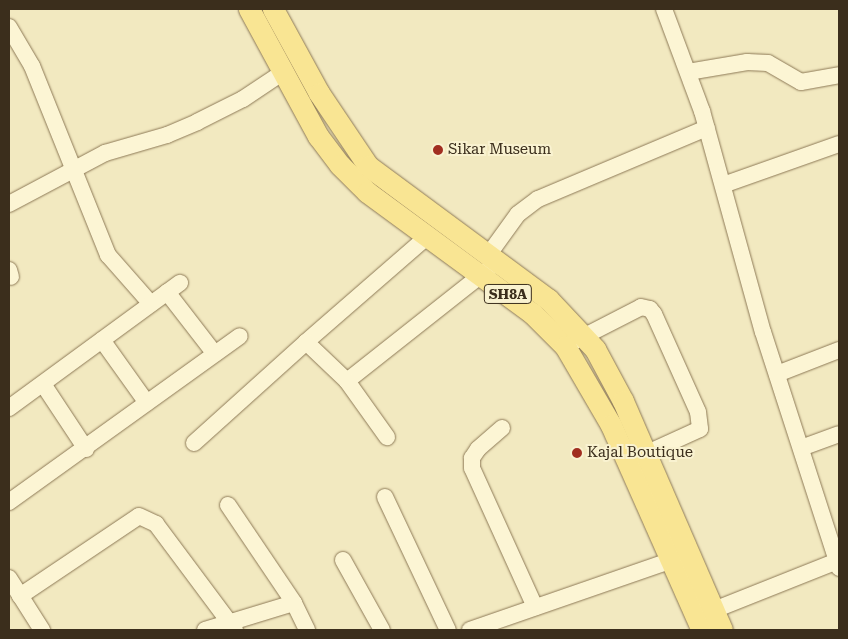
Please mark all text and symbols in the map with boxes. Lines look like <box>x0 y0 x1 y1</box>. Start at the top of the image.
place label: Sikar Museum <box>448 141 551 159</box>
marker: Sikar Museum <box>432 144 444 156</box>
road number: SH8A <box>483 282 533 306</box>
place label: Kajal Boutique <box>587 444 693 462</box>
marker: Kajal Boutique <box>571 447 583 459</box>

